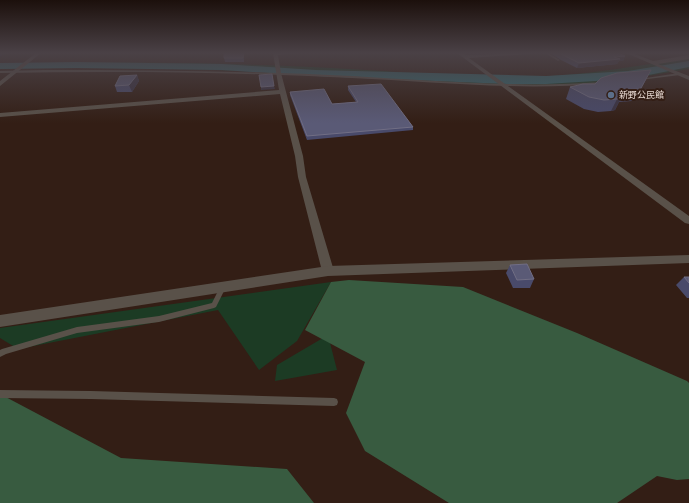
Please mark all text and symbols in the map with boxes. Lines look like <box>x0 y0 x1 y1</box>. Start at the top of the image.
place label: 新野公民館 <box>619 89 664 100</box>
marker: 新野公民館 <box>606 90 616 100</box>

